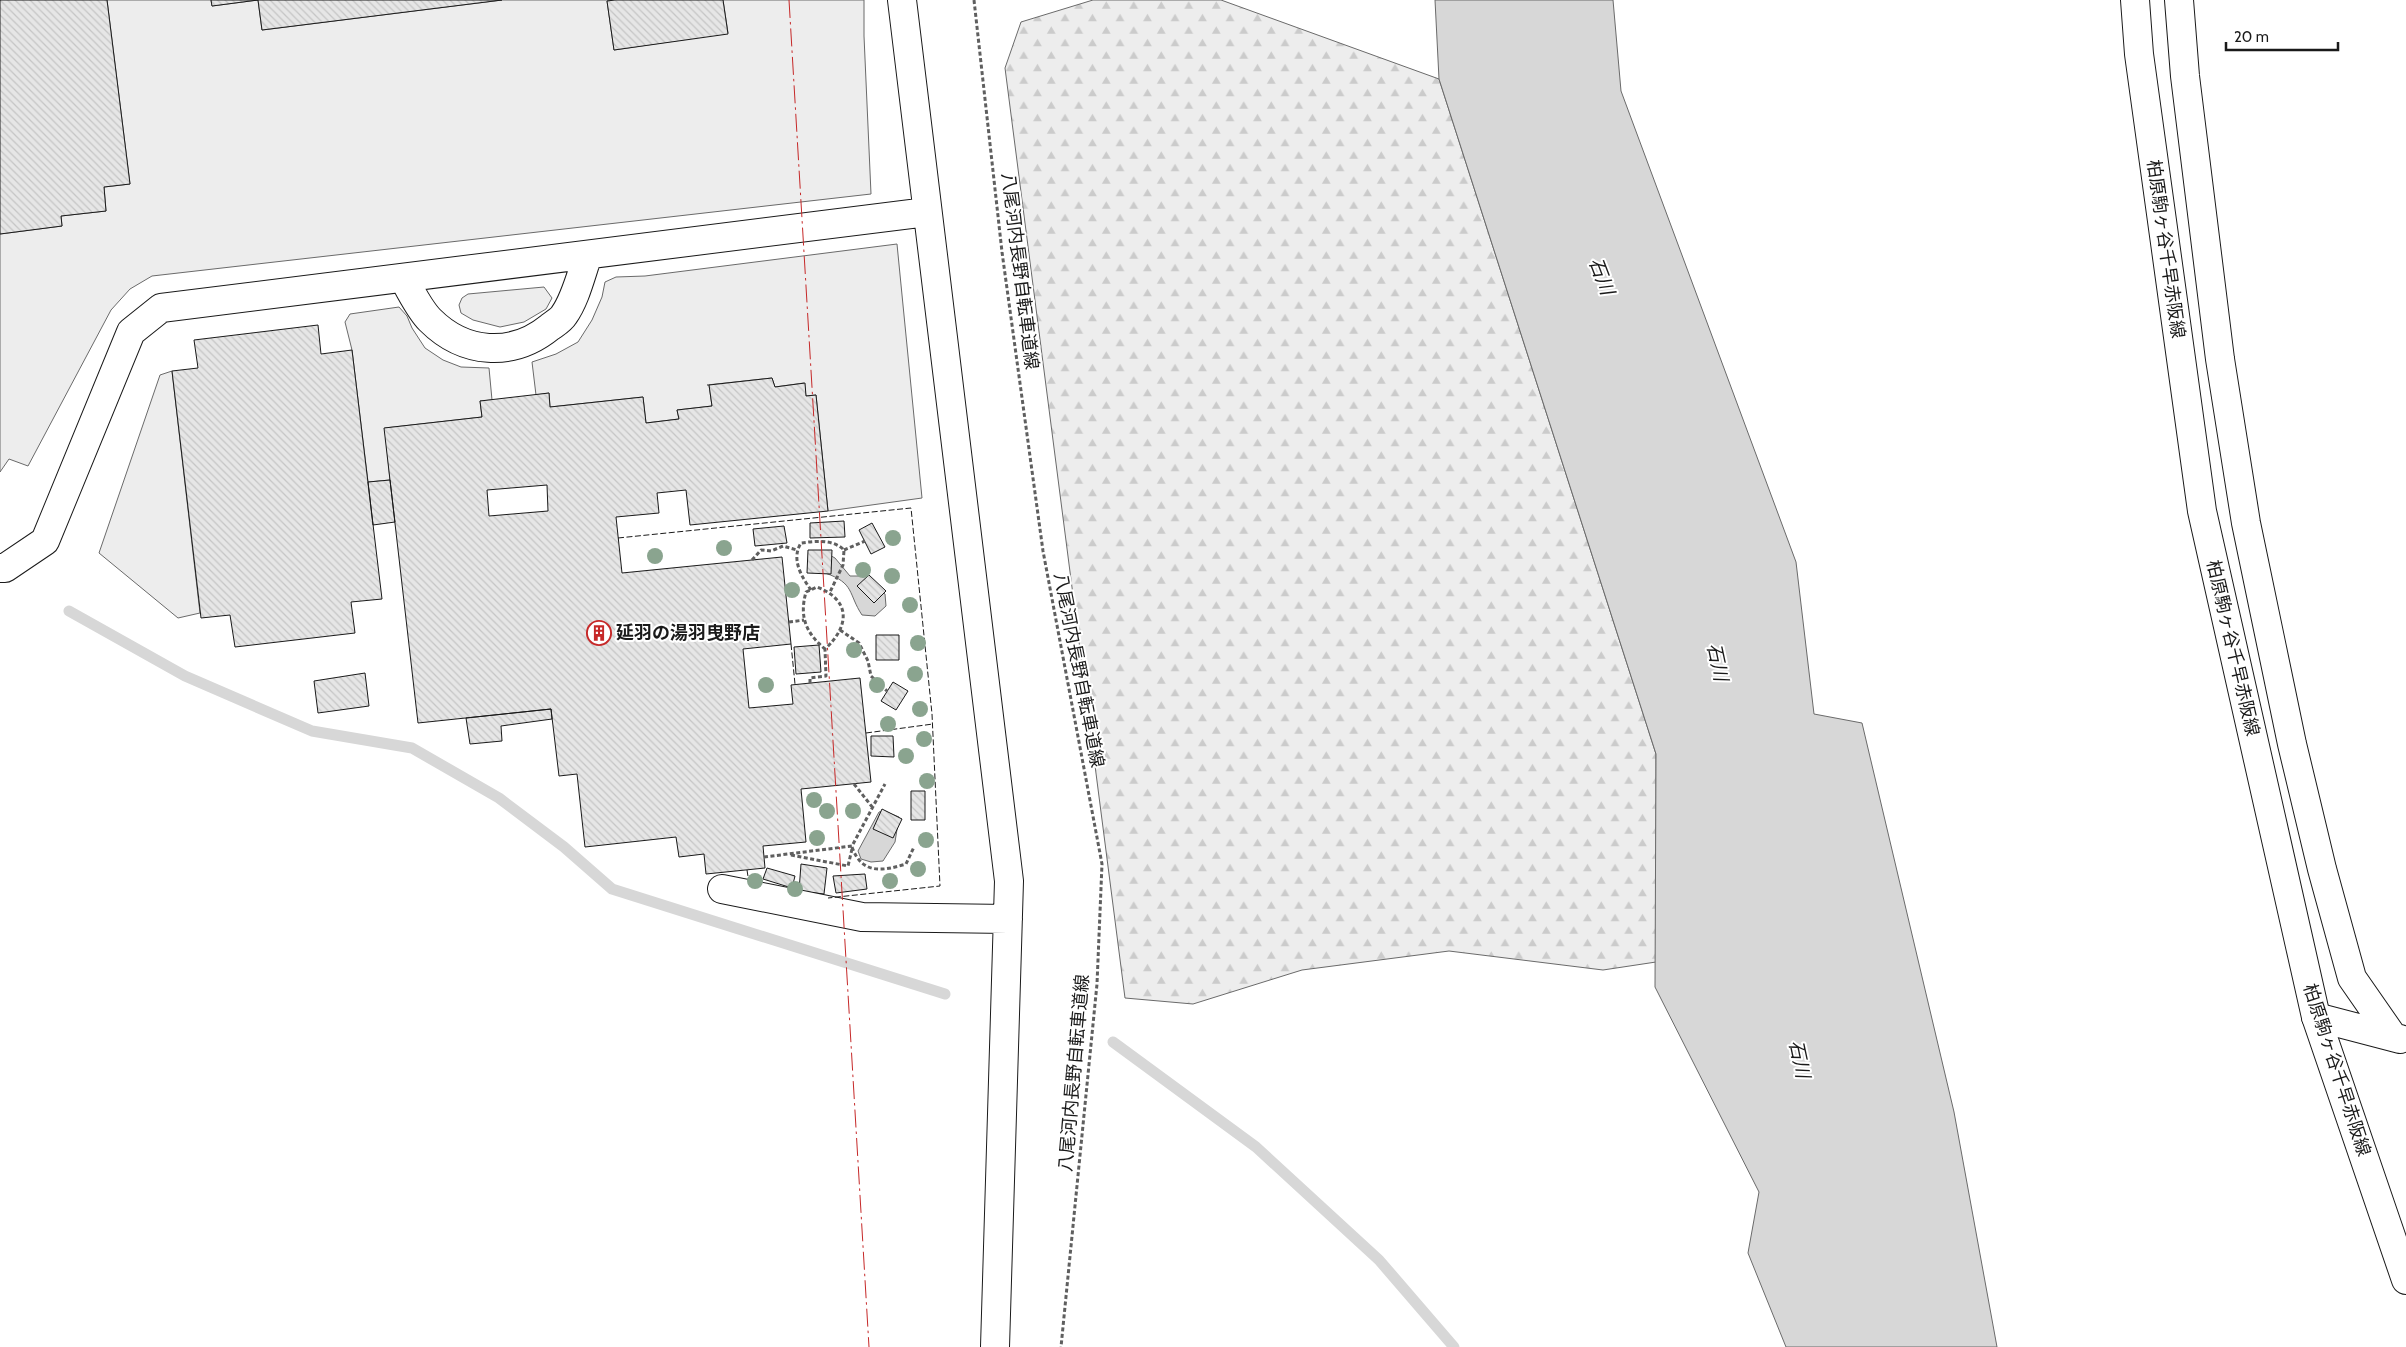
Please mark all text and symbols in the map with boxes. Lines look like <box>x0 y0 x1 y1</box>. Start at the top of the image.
scale bar <box>2226 20 2338 52</box>
text: 20 m <box>2234 28 2269 46</box>
street label: 柏原駒ヶ谷千早赤阪線 <box>2143 158 2189 340</box>
street label: 八尾河内長野自転車道線 <box>997 171 1043 371</box>
water label: 石川 <box>1584 254 1620 300</box>
street label: 柏原駒ヶ谷千早赤阪線 <box>2202 558 2264 738</box>
street label: 八尾河内長野自転車道線 <box>1049 571 1109 769</box>
building icon: 延羽の湯羽曳野店 <box>586 620 612 646</box>
place label: 延羽の湯羽曳野店 <box>616 622 760 644</box>
water label: 石川 <box>1702 641 1733 685</box>
street label: 八尾河内長野自転車道線 <box>1054 973 1094 1173</box>
street label: 柏原駒ヶ谷千早赤阪線 <box>2299 981 2375 1159</box>
water label: 石川 <box>1784 1038 1815 1082</box>

